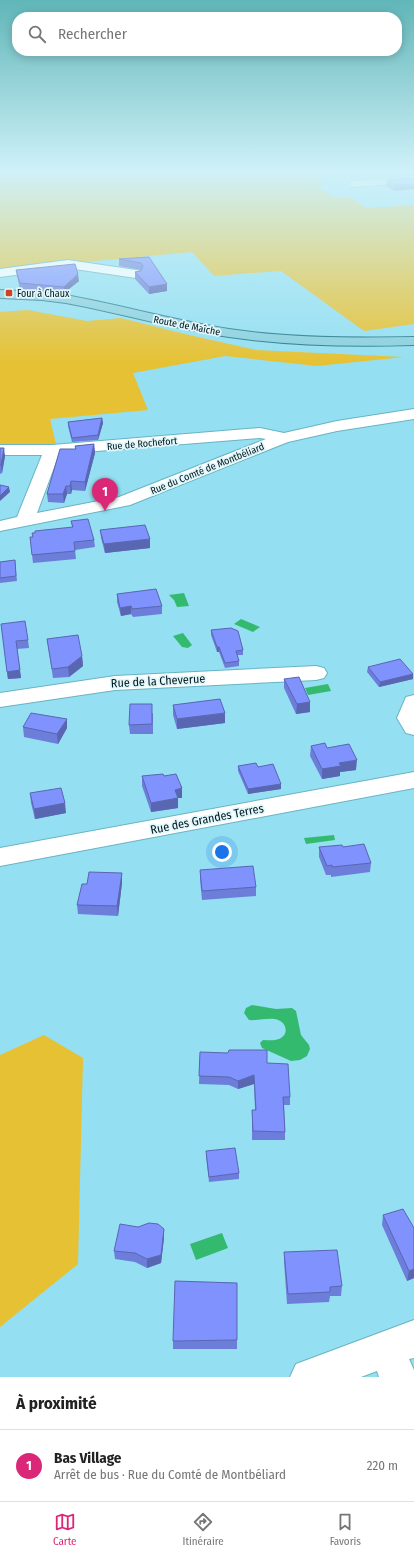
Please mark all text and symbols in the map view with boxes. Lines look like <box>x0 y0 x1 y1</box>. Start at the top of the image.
search box <box>12 12 402 56</box>
icon: search <box>26 23 48 45</box>
text: Rechercher <box>58 25 127 43</box>
marker: Four à Chaux <box>4 288 14 298</box>
place label: Four à Chaux <box>17 288 70 300</box>
street label: Route de Maîche <box>152 314 221 338</box>
street label: Rue de Rochefort <box>106 435 179 453</box>
street label: Rue du Comté de Montbéliard <box>149 441 266 497</box>
pin: 1 <box>92 478 118 511</box>
street label: Rue de la Cheverue <box>111 672 206 690</box>
street label: Rue des Grandes Terres <box>149 801 265 837</box>
your location <box>212 842 232 862</box>
text: À proximité <box>16 1393 97 1414</box>
text: Bas Village <box>54 1449 121 1467</box>
text: 1 <box>26 1458 32 1473</box>
text: 220 m <box>367 1458 398 1473</box>
text: Arrêt de bus · Rue du Comté de Montbéliard <box>54 1467 286 1482</box>
tab: Carte <box>53 1511 77 1548</box>
tab: Itinéraire <box>183 1511 224 1548</box>
tab: Favoris <box>330 1511 361 1548</box>

